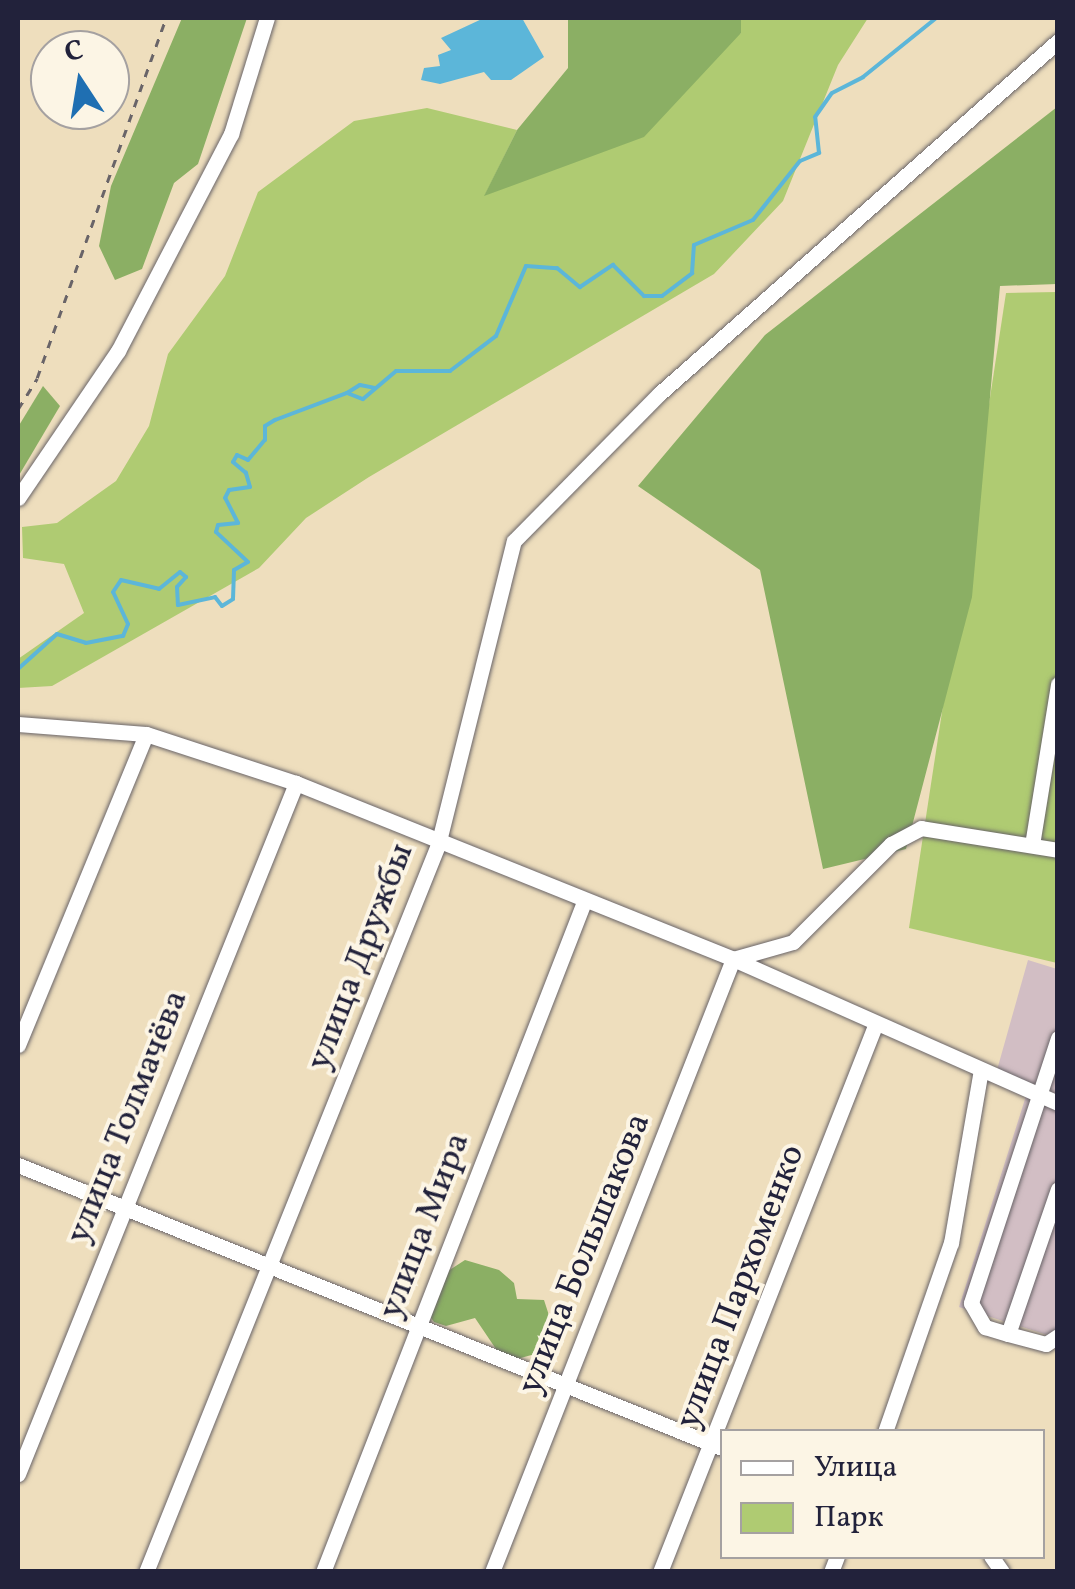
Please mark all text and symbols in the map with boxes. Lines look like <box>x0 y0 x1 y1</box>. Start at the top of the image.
north arrow <box>30 30 130 130</box>
text: С <box>61 31 87 73</box>
street label: улица Дружбы <box>298 838 424 1076</box>
street label: улица Толмачёва <box>58 984 198 1250</box>
street label: улица Большакова <box>509 1107 661 1401</box>
street label: улица Мира <box>370 1127 480 1325</box>
street label: улица Пархоменко <box>668 1139 814 1435</box>
legend <box>720 1429 1045 1559</box>
text: Улица <box>814 1447 897 1489</box>
text: Парк <box>814 1497 883 1539</box>

